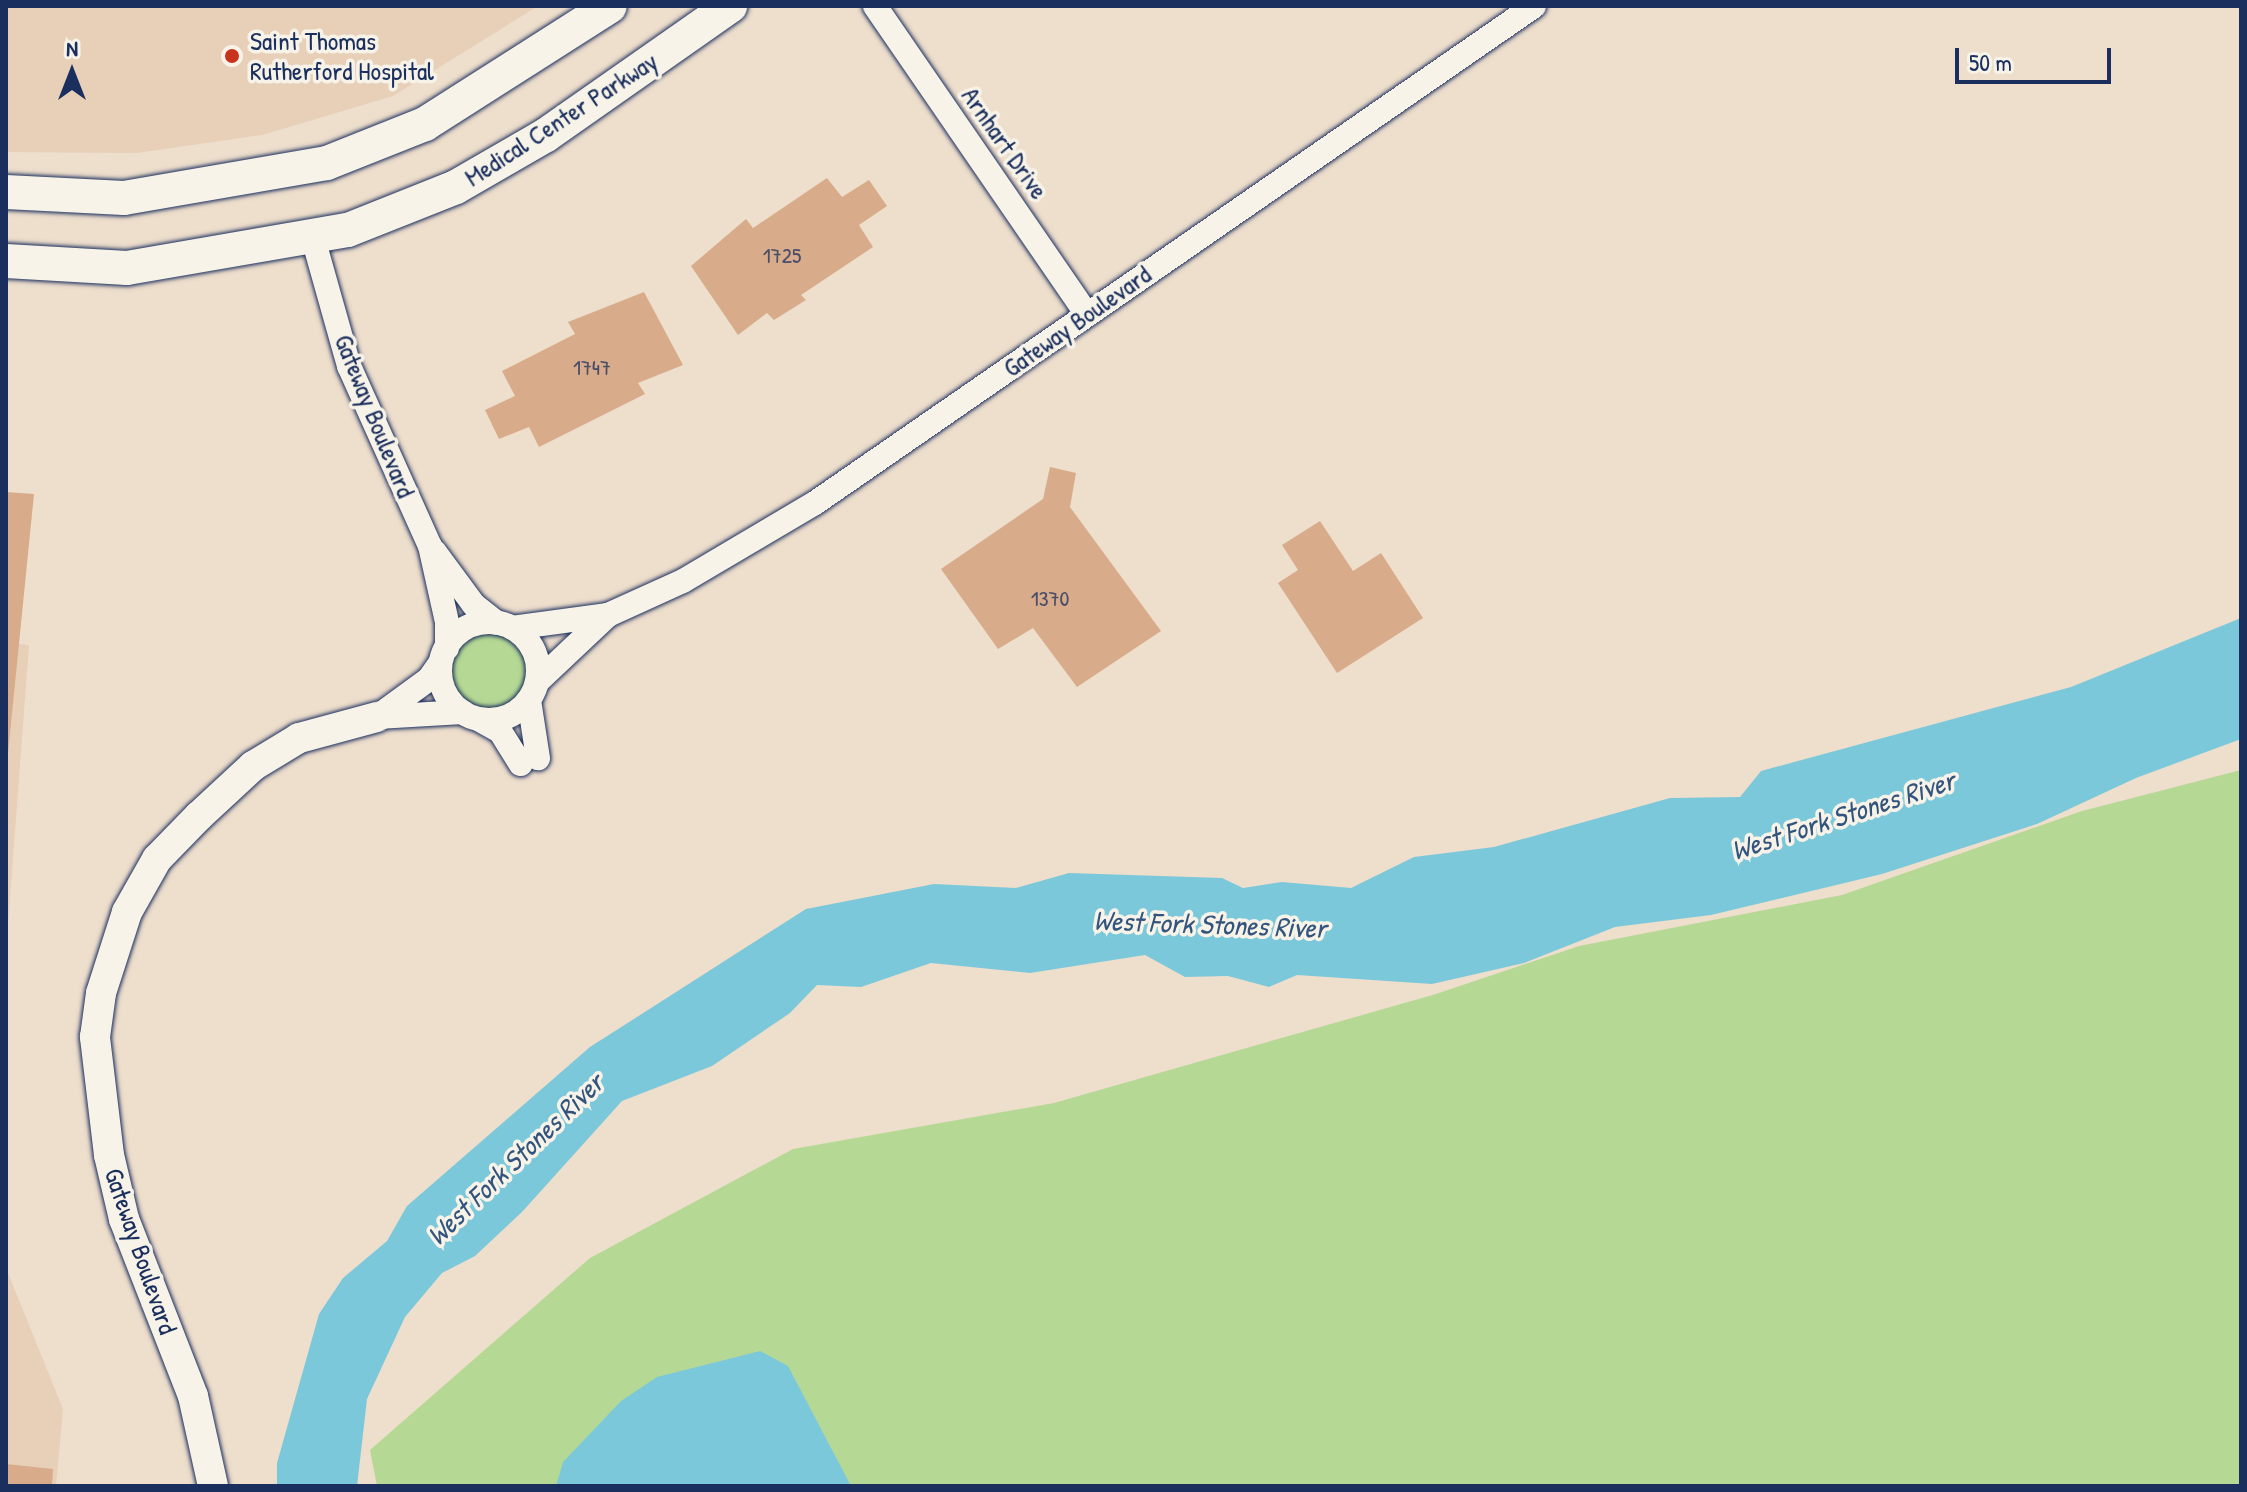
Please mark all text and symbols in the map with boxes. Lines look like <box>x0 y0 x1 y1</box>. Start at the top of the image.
place label: Saint Thomas Rutherford Hospital <box>250 25 434 86</box>
north arrow <box>32 32 112 112</box>
scale bar <box>1959 32 2115 82</box>
text: N <box>66 33 78 63</box>
marker: Saint Thomas Rutherford Hospital <box>221 45 243 67</box>
street label: Medical Center Parkway <box>459 45 663 193</box>
text: 50 m <box>1969 46 2012 78</box>
street label: Arnhart Drive <box>955 81 1055 205</box>
house number: 1725 <box>763 243 801 269</box>
street label: Gateway Boulevard <box>997 259 1157 383</box>
street label: Gateway Boulevard <box>328 330 422 502</box>
house number: 1747 <box>573 355 611 381</box>
house number: 1370 <box>1031 586 1069 612</box>
water label: West Fork Stones River <box>1727 763 1959 867</box>
water label: West Fork Stones River <box>1093 903 1327 945</box>
water label: West Fork Stones River <box>420 1066 610 1252</box>
street label: Gateway Boulevard <box>98 1164 184 1338</box>

